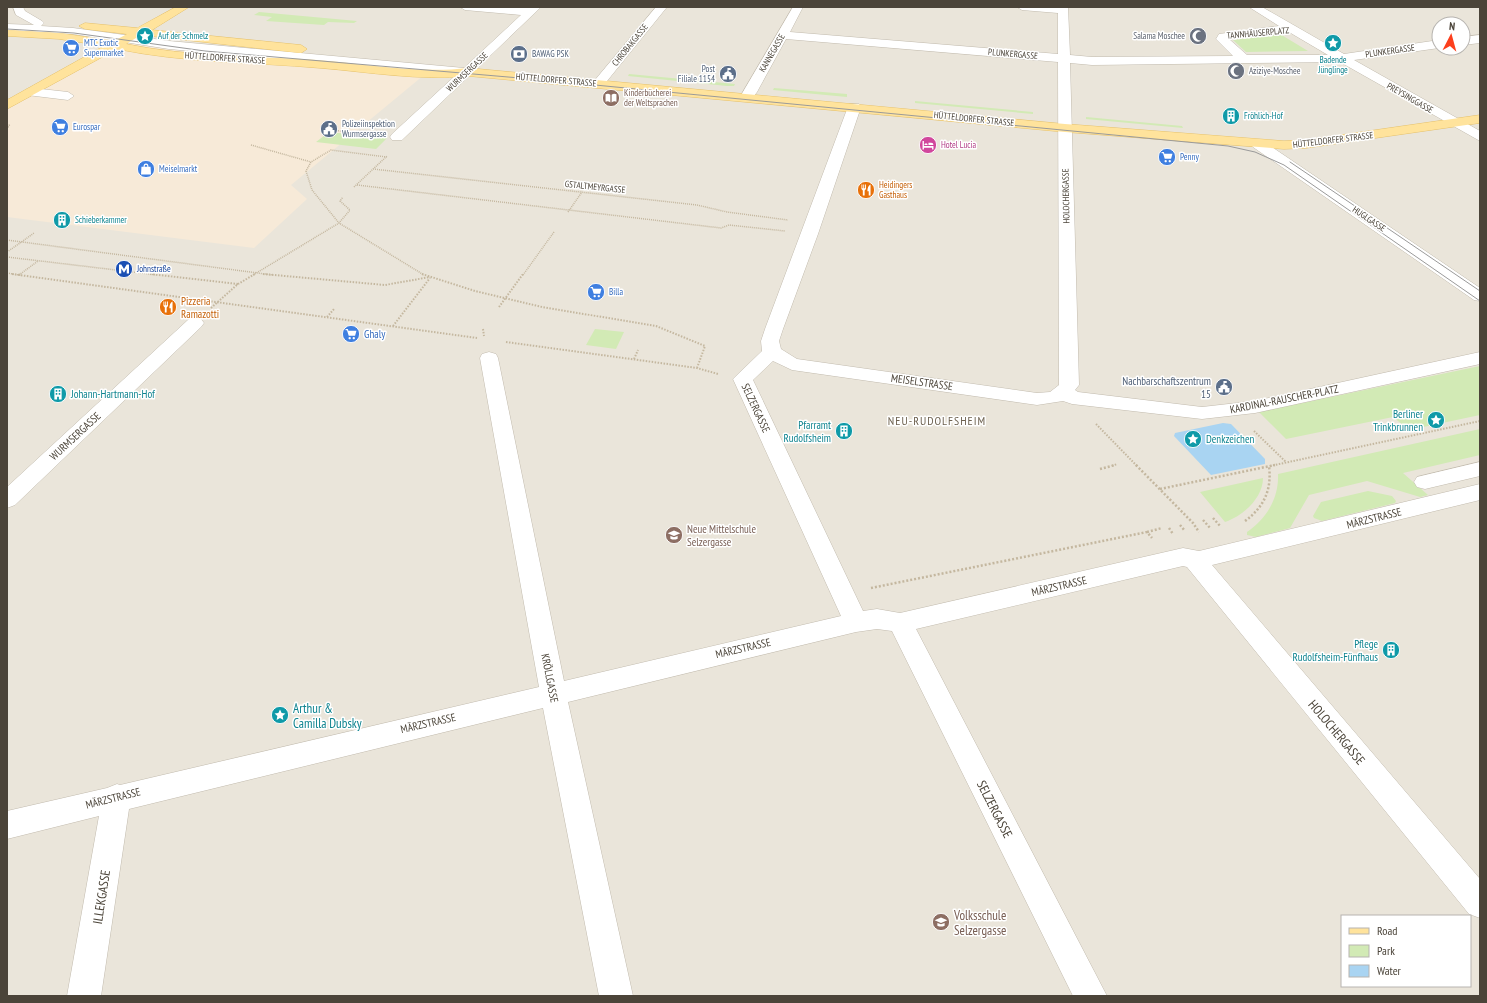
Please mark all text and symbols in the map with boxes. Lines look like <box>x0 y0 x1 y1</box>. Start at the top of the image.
north arrow <box>1431 16 1471 56</box>
text: N <box>1448 19 1456 33</box>
street label: CHROBAKGASSE <box>609 21 650 68</box>
street label: TANNHÄUSERPLATZ <box>1226 24 1290 41</box>
place icon: Auf der Schmelz <box>135 26 155 46</box>
mosque icon: Salama Moschee <box>1188 26 1208 46</box>
place label: Auf der Schmelz <box>158 30 208 41</box>
place label: Salama Moschee <box>1133 30 1185 41</box>
street label: KANNEGASSE <box>756 32 787 74</box>
place icon: Badende Jünglinge <box>1323 33 1343 53</box>
place label: MTC Exotic Supermarket <box>84 37 124 58</box>
supermarket icon: MTC Exotic Supermarket <box>61 38 81 58</box>
street label: PLUNKERGASSE <box>1364 42 1416 59</box>
bank icon: BAWAG PSK <box>509 44 529 64</box>
street label: PLUNKERGASSE <box>988 46 1039 61</box>
place label: BAWAG PSK <box>532 48 569 59</box>
street label: HÜTTELDORFER STRASSE <box>184 49 266 66</box>
street label: WURMSERGASSE <box>444 50 490 94</box>
place label: Badende Jünglinge <box>1317 54 1348 75</box>
mosque icon: Aziziye-Moschee <box>1226 61 1246 81</box>
place label: Post Filiale 1154 <box>678 63 716 84</box>
public building icon: Post Filiale 1154 <box>718 64 738 84</box>
place label: Aziziye-Moschee <box>1249 65 1301 76</box>
street label: HÜTTELDORFER STRASSE <box>515 70 597 89</box>
street label: PREYSINGGASSE <box>1385 80 1436 115</box>
place label: Kinderbücherei der Weltsprachen <box>624 87 678 108</box>
library icon: Kinderbücherei der Weltsprachen <box>601 88 621 108</box>
building icon: Fröhlich-Hof <box>1221 106 1241 126</box>
street label: HÜTTELDORFER STRASSE <box>933 109 1015 128</box>
place label: Fröhlich-Hof <box>1244 110 1283 121</box>
supermarket icon: Eurospar <box>50 117 70 137</box>
place label: Polizeiinspektion Wurmsergasse <box>342 118 395 139</box>
public building icon: Polizeiinspektion Wurmsergasse <box>319 119 339 139</box>
place label: Eurospar <box>73 121 101 132</box>
street label: HÜTTELDORFER STRASSE <box>1292 129 1374 150</box>
hotel icon: Hotel Lucia <box>918 135 938 155</box>
place label: Hotel Lucia <box>941 139 977 150</box>
supermarket icon: Penny <box>1157 147 1177 167</box>
place label: Penny <box>1180 151 1199 162</box>
shop icon: Meiselmarkt <box>136 159 156 179</box>
place label: Meiselmarkt <box>159 163 198 174</box>
street label: HOLOCHERGASSE <box>1060 168 1071 224</box>
street label: GSTALTMEYRGASSE <box>564 178 626 195</box>
place label: Heidingers Gasthaus <box>879 179 912 200</box>
restaurant icon: Heidingers Gasthaus <box>856 180 876 200</box>
street label: HUGLGASSE <box>1351 204 1388 234</box>
building icon: Schieberkammer <box>52 210 72 230</box>
place label: Schieberkammer <box>75 214 127 225</box>
metro station icon: Johnstraße <box>114 259 134 279</box>
place label: Johnstraße <box>136 263 171 274</box>
supermarket icon: Billa <box>586 282 606 302</box>
place label: Billa <box>609 286 623 297</box>
place label: Pizzeria Ramazotti <box>181 294 219 321</box>
restaurant icon: Pizzeria Ramazotti <box>158 297 178 317</box>
supermarket icon: Ghaly <box>341 324 361 344</box>
place label: Ghaly <box>364 327 386 341</box>
street label: MEISELSTRASSE <box>890 371 954 393</box>
place label: Nachbarschaftszentrum 15 <box>1122 374 1211 401</box>
public building icon: Nachbarschaftszentrum 15 <box>1214 377 1234 397</box>
street label: SELZERGASSE <box>739 381 774 435</box>
street label: KARDINAL-RAUSCHER-PLATZ <box>1229 382 1340 416</box>
building icon: Johann-Hartmann-Hof <box>48 384 68 404</box>
place label: Johann-Hartmann-Hof <box>70 387 156 401</box>
place label: Berliner Trinkbrunnen <box>1373 407 1423 434</box>
street label: WURMSERGASSE <box>47 409 104 463</box>
place icon: Berliner Trinkbrunnen <box>1426 410 1446 430</box>
district label: NEU-RUDOLFSHEIM <box>888 413 986 428</box>
place label: Pfarramt Rudolfsheim <box>783 418 831 445</box>
building icon: Pfarramt Rudolfsheim <box>834 421 854 441</box>
place icon: Denkzeichen <box>1183 429 1203 449</box>
place label: Denkzeichen <box>1206 432 1254 446</box>
street label: MÄRZSTRASSE <box>1345 504 1403 532</box>
place label: Neue Mittelschule Selzergasse <box>687 522 756 549</box>
school or university icon: Neue Mittelschule Selzergasse <box>664 525 684 545</box>
street label: MÄRZSTRASSE <box>1030 573 1088 599</box>
street label: MÄRZSTRASSE <box>714 635 772 661</box>
place label: Pflege Rudolfsheim-Fünfhaus <box>1292 637 1378 664</box>
building icon: Pflege Rudolfsheim-Fünfhaus <box>1381 640 1401 660</box>
street label: KRÖLLGASSE <box>538 652 562 704</box>
street label: HOLOCHERGASSE <box>1305 696 1369 768</box>
place label: Arthur & Camilla Dubsky <box>293 700 362 732</box>
place icon: Arthur & Camilla Dubsky <box>270 705 290 725</box>
street label: MÄRZSTRASSE <box>399 710 457 736</box>
street label: SELZERGASSE <box>973 778 1016 841</box>
street label: MÄRZSTRASSE <box>84 784 142 812</box>
street label: ILLEKGASSE <box>89 869 114 925</box>
place label: Volksschule Selzergasse <box>953 907 1006 939</box>
school or university icon: Volksschule Selzergasse <box>931 912 951 932</box>
legend <box>1341 915 1471 987</box>
text: Road <box>1377 923 1397 938</box>
text: Park <box>1377 943 1395 958</box>
text: Water <box>1377 963 1402 978</box>

